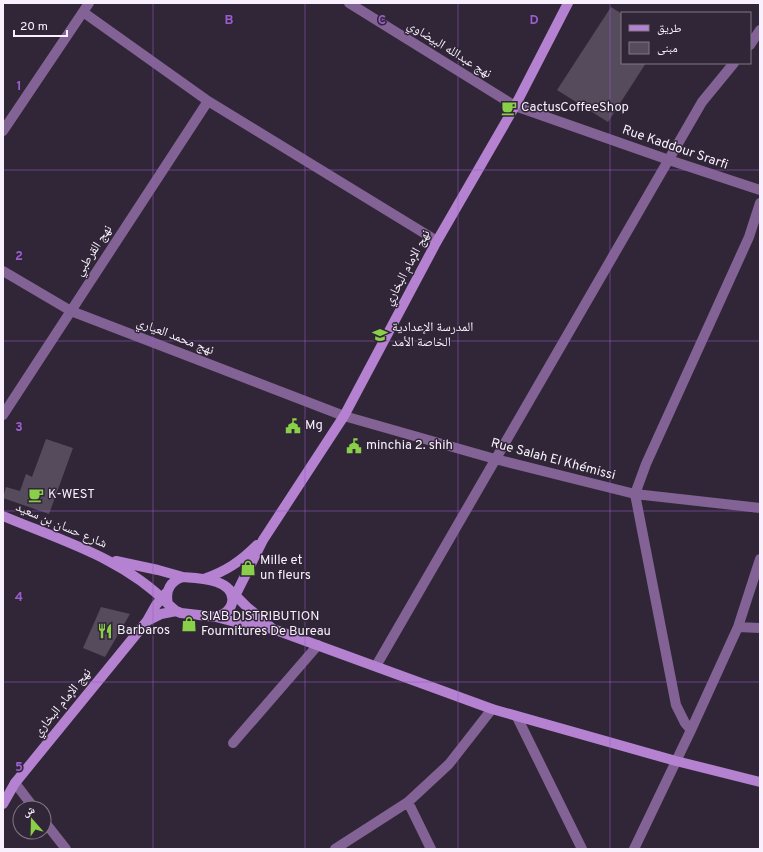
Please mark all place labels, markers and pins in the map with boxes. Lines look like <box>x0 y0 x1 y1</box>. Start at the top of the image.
cafe icon: CactusCoffeeShop <box>500 99 518 117</box>
place label: CactusCoffeeShop <box>521 100 629 116</box>
place label: المدرسة الإعدادية الخاصة الأمد <box>392 320 473 351</box>
school or university icon: المدرسة الإعدادية الخاصة الأمد <box>371 326 389 344</box>
public building icon: Mg <box>284 417 302 435</box>
place label: Mg <box>305 418 323 434</box>
public building icon: minchia 2. shih <box>345 437 363 455</box>
place label: minchia 2. shih <box>366 438 453 454</box>
cafe icon: K-WEST <box>27 486 45 504</box>
place label: K-WEST <box>48 487 95 503</box>
place label: Mille et un fleurs <box>260 553 311 584</box>
shop icon: Mille et un fleurs <box>239 559 257 577</box>
place label: SIAB DISTRIBUTION Fournitures De Bureau <box>201 609 331 640</box>
shop icon: SIAB DISTRIBUTION Fournitures De Bureau <box>180 615 198 633</box>
restaurant icon: Barbaros <box>96 622 114 640</box>
place label: Barbaros <box>117 623 170 639</box>

